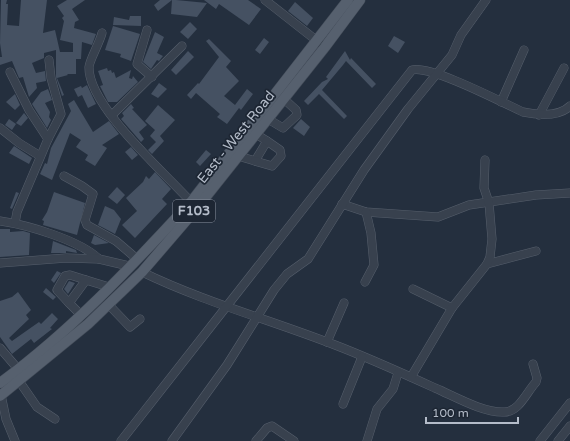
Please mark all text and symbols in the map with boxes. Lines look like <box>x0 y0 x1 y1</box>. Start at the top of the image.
street label: East - West Road <box>194 87 278 187</box>
road number: F103 <box>173 200 215 222</box>
scale bar <box>426 399 518 425</box>
text: 100 m <box>432 406 469 420</box>

